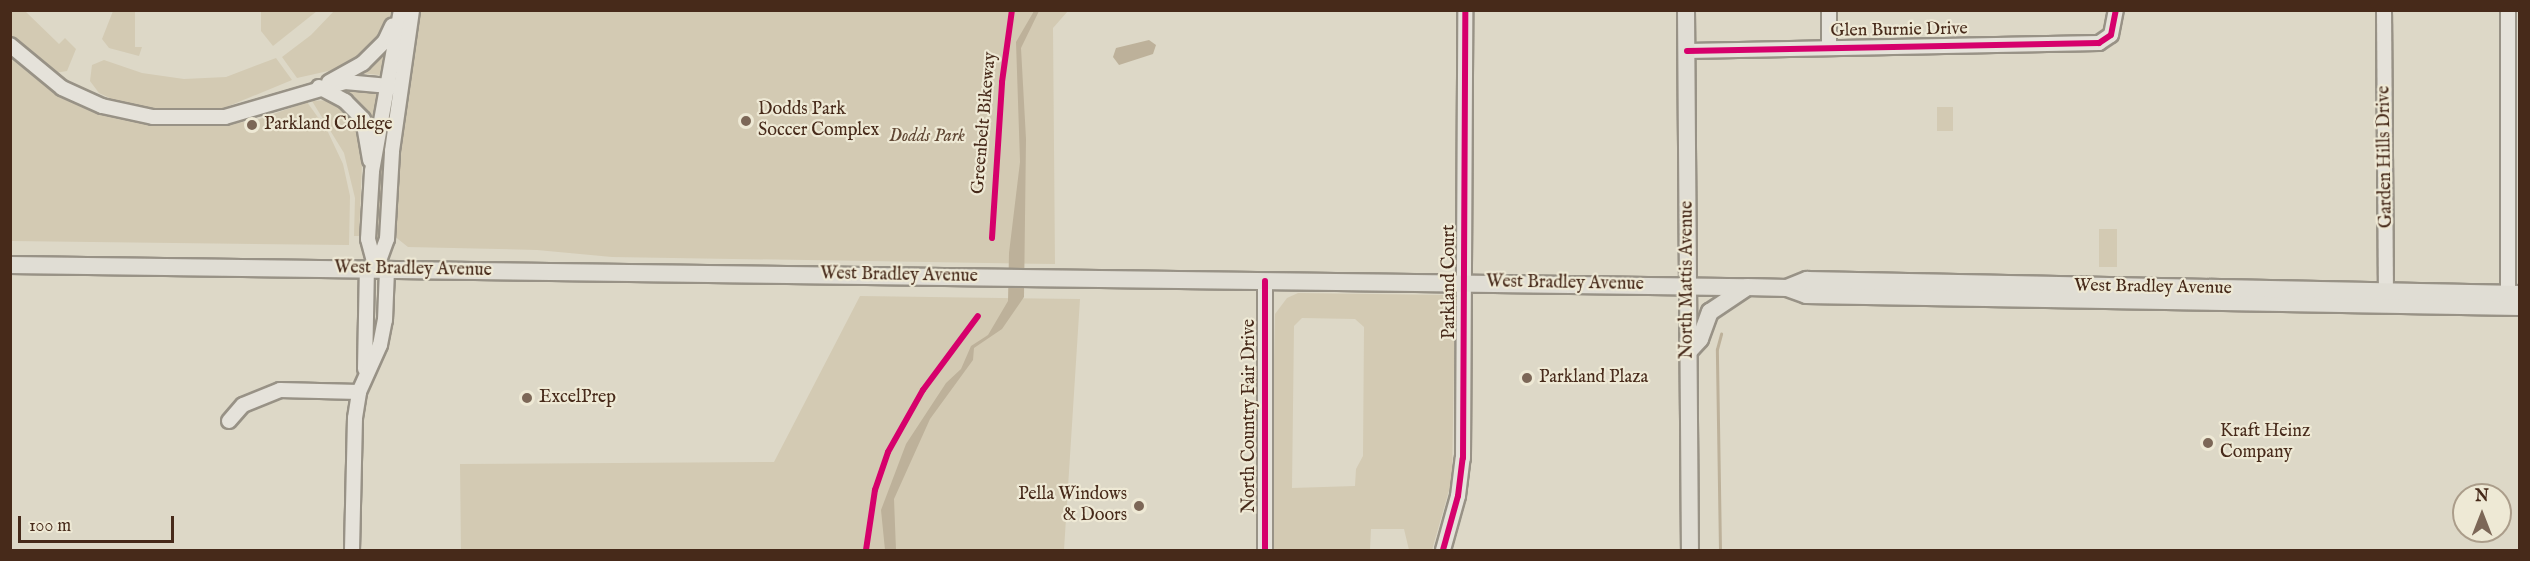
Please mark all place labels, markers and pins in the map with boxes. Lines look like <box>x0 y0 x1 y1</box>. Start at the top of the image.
place label: Dodds Park Soccer Complex <box>758 100 879 142</box>
place label: Parkland College <box>264 114 393 136</box>
marker: Dodds Park Soccer Complex <box>739 114 753 128</box>
marker: Parkland College <box>245 118 259 132</box>
place label: Parkland Plaza <box>1539 367 1648 389</box>
marker: Parkland Plaza <box>1520 371 1534 385</box>
place label: ExcelPrep <box>539 387 616 409</box>
marker: ExcelPrep <box>520 391 534 405</box>
place label: Kraft Heinz Company <box>2220 422 2310 464</box>
marker: Kraft Heinz Company <box>2201 436 2215 450</box>
place label: Pella Windows & Doors <box>1018 485 1127 528</box>
marker: Pella Windows & Doors <box>1132 499 1146 513</box>

